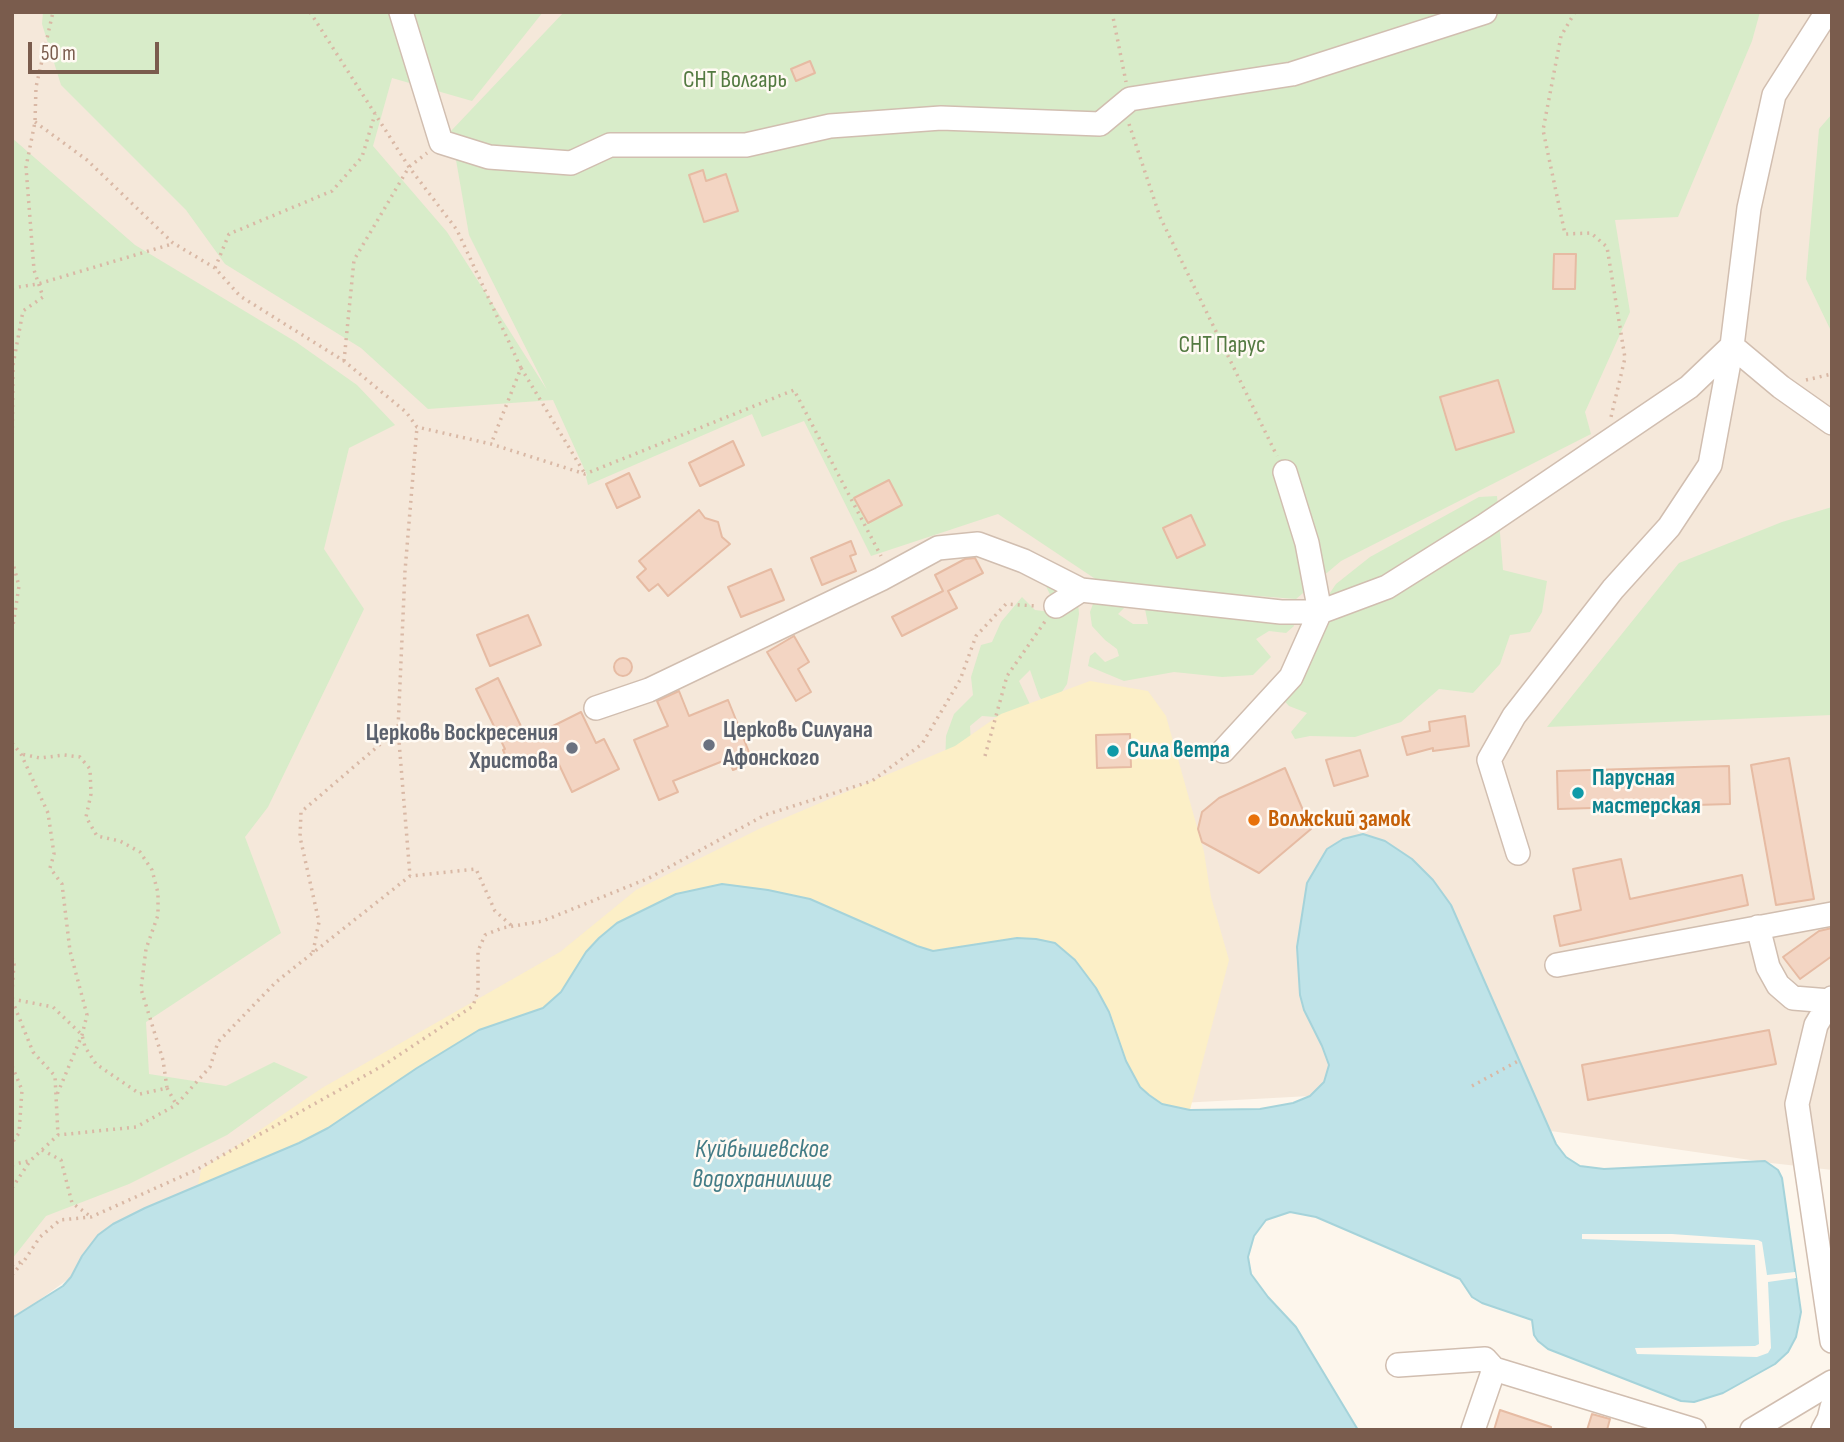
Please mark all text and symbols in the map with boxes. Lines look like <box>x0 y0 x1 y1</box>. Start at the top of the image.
scale bar <box>32 28 163 72</box>
text: 50 m <box>41 41 76 66</box>
park label: СНТ Волгарь <box>683 67 787 95</box>
park label: СНТ Парус <box>1178 332 1266 360</box>
place label: Церковь Силуана Афонского <box>723 717 873 773</box>
place label: Церковь Воскресения Христова <box>366 720 558 776</box>
marker: Церковь Силуана Афонского <box>701 737 717 753</box>
place label: Сила ветра <box>1127 737 1230 765</box>
marker: Церковь Воскресения Христова <box>564 740 580 756</box>
marker: Сила ветра <box>1105 743 1121 759</box>
place label: Парусная мастерская <box>1592 765 1701 821</box>
marker: Парусная мастерская <box>1570 785 1586 801</box>
place label: Волжский замок <box>1268 806 1411 834</box>
marker: Волжский замок <box>1246 812 1262 828</box>
water label: Куйбышевское водохранилище <box>692 1134 832 1196</box>

